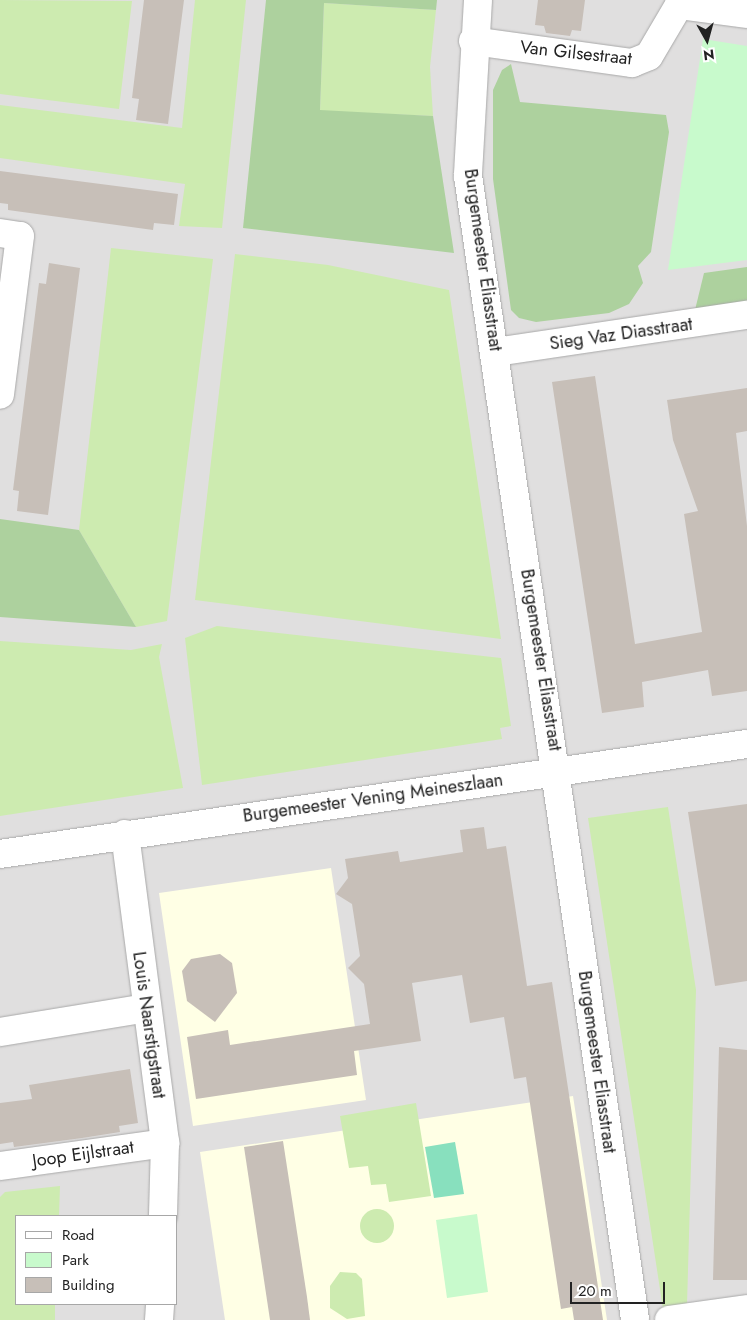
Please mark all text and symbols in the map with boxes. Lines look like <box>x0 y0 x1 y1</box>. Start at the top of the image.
north arrow <box>682 15 732 65</box>
street label: Van Gilsestraat <box>519 36 633 70</box>
text: N <box>702 44 716 65</box>
street label: Burgemeester Eliasstraat <box>460 167 506 353</box>
street label: Sieg Vaz Diasstraat <box>548 313 694 355</box>
street label: Burgemeester Eliasstraat <box>516 567 566 753</box>
street label: Burgemeester Vening Meineszlaan <box>241 769 505 827</box>
street label: Louis Naarstigstraat <box>128 950 170 1100</box>
street label: Burgemeester Eliasstraat <box>574 969 620 1155</box>
street label: Joop Eijlstraat <box>31 1136 135 1172</box>
legend <box>15 1215 178 1305</box>
text: Road <box>62 1224 94 1246</box>
text: Park <box>62 1249 89 1271</box>
scale bar <box>572 1272 667 1304</box>
text: Building <box>62 1274 114 1296</box>
text: 20 m <box>578 1280 612 1302</box>

